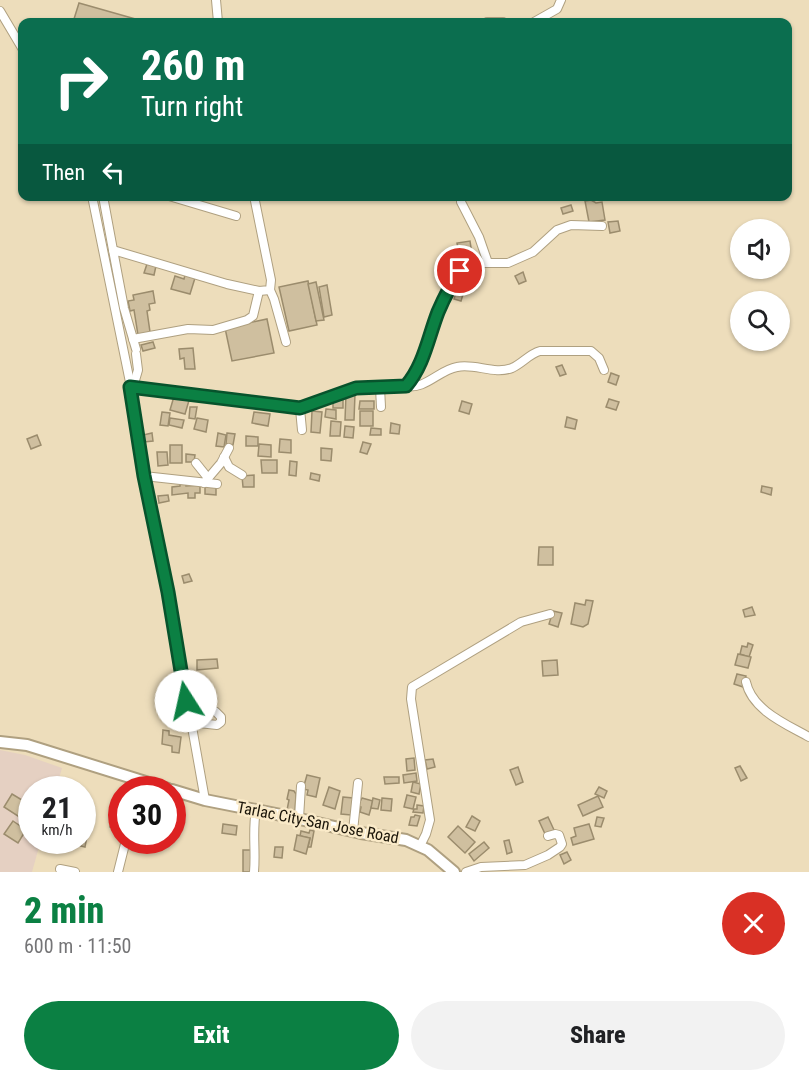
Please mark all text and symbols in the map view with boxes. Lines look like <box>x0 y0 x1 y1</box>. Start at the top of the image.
text: 260 m <box>141 41 246 90</box>
icon: right <box>42 42 120 120</box>
text: Turn right <box>141 91 243 123</box>
icon: left <box>97 156 130 189</box>
text: Then <box>42 160 85 185</box>
map controls <box>730 219 790 351</box>
button: sound <box>730 219 790 279</box>
pin <box>434 245 485 296</box>
icon: arrive <box>443 254 476 287</box>
button: search <box>730 291 790 351</box>
position arrow <box>154 669 218 733</box>
speed limit sign: 30 <box>108 776 186 854</box>
text: 21 <box>42 790 72 825</box>
street label: Tarlac City-San Jose Road <box>235 797 400 847</box>
text: km/h <box>42 821 72 839</box>
text: 2 min <box>24 890 104 932</box>
button: close <box>722 892 785 955</box>
text: 600 m · 11:50 <box>24 934 131 958</box>
button: Exit <box>24 1001 399 1070</box>
button: Share <box>411 1001 785 1070</box>

